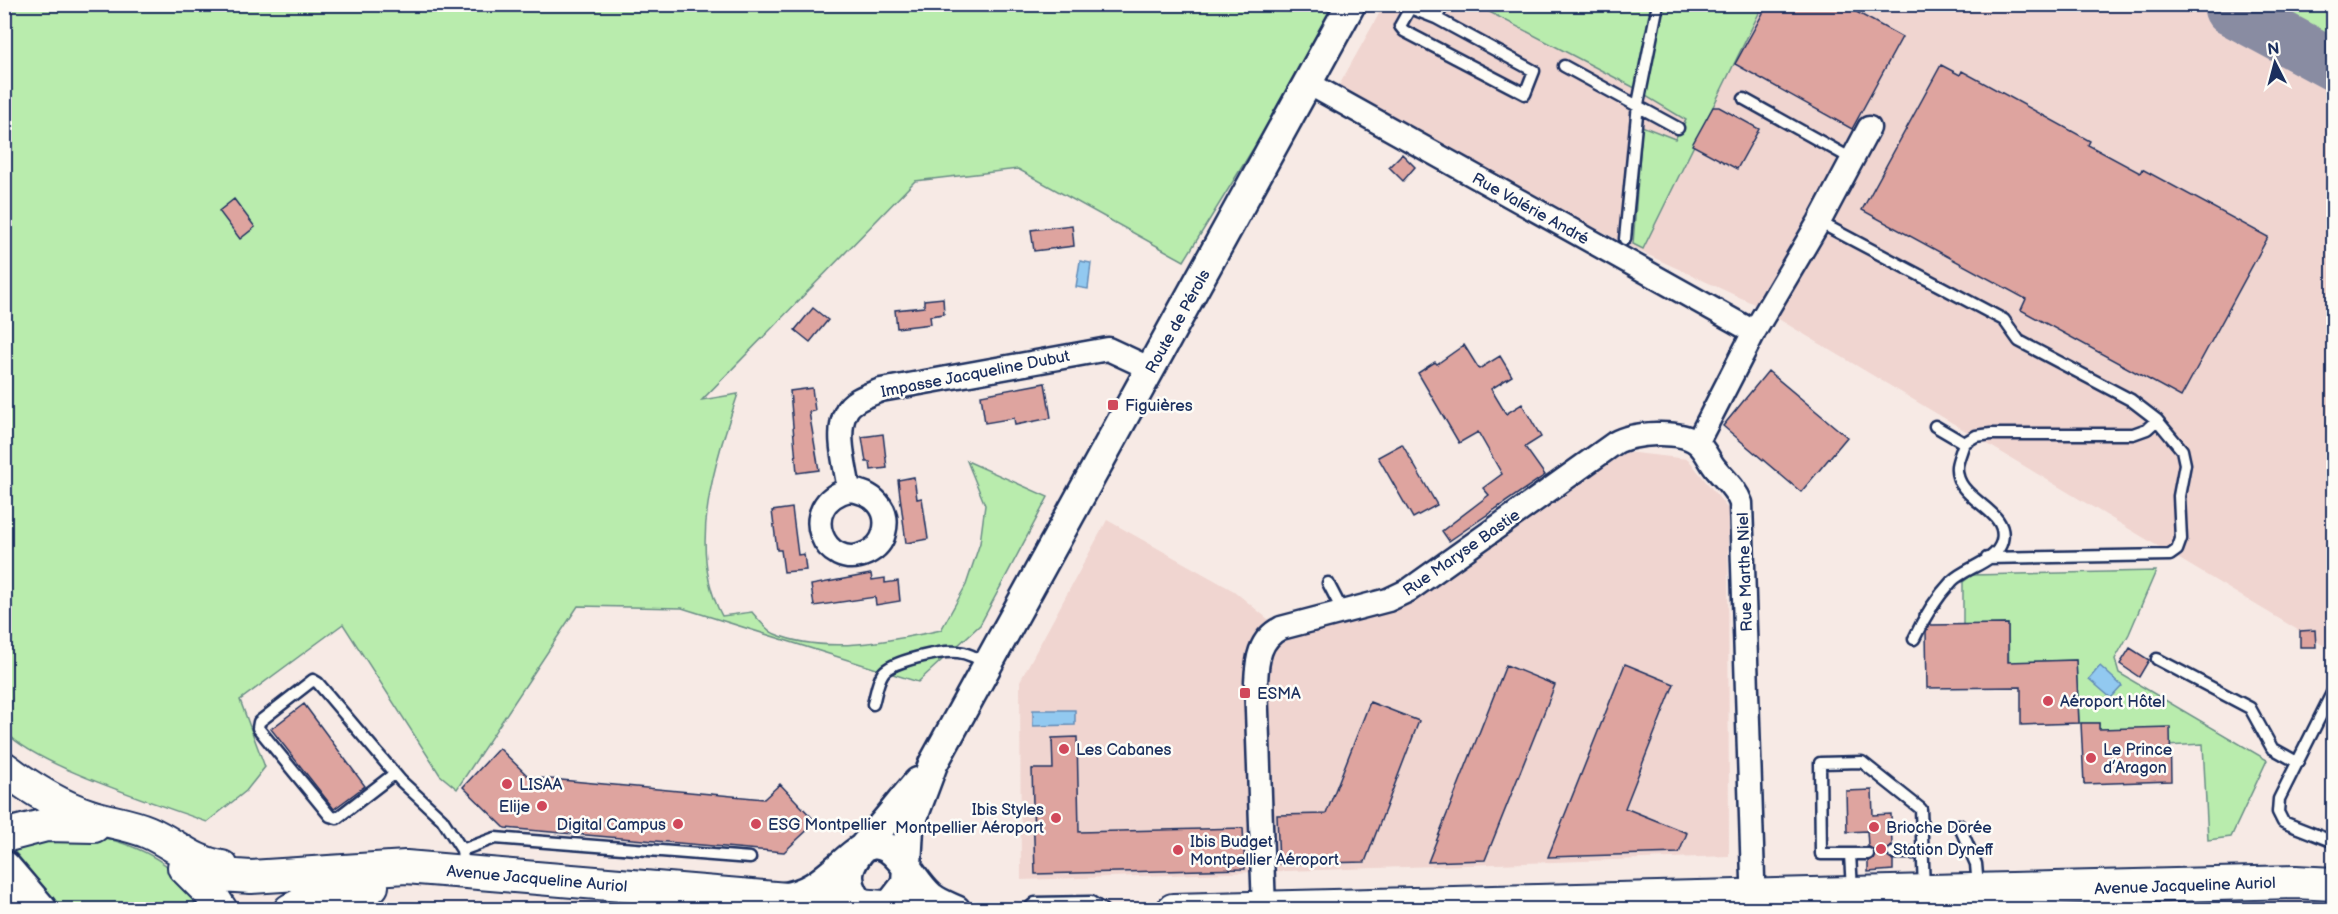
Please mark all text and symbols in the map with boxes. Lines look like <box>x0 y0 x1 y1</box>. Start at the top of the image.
north arrow <box>2245 33 2305 93</box>
text: N <box>2267 39 2281 60</box>
street label: Rue Valérie André <box>1468 169 1592 249</box>
street label: Route de Pérols <box>1142 267 1215 377</box>
street label: Impasse Jacqueline Dubut <box>879 347 1071 402</box>
place label: Figuières <box>1125 397 1193 416</box>
marker: Figuières <box>1106 398 1120 412</box>
street label: Rue Maryse Bastie <box>1400 505 1524 601</box>
street label: Rue Marthe Niel <box>1734 512 1757 632</box>
place label: ESMA <box>1257 685 1301 704</box>
marker: ESMA <box>1238 686 1252 700</box>
place label: Aéroport Hôtel <box>2060 693 2165 712</box>
marker: Aéroport Hôtel <box>2041 694 2055 708</box>
place label: Les Cabanes <box>1076 741 1171 760</box>
place label: Le Prince d’Aragon <box>2103 741 2173 778</box>
marker: Les Cabanes <box>1057 742 1071 756</box>
marker: Le Prince d’Aragon <box>2084 751 2098 765</box>
place label: LISAA <box>519 776 563 795</box>
marker: LISAA <box>500 777 514 791</box>
place label: Elije <box>499 798 531 817</box>
marker: Elije <box>535 799 549 813</box>
place label: Ibis Styles Montpellier Aéroport <box>895 801 1044 838</box>
marker: Ibis Styles Montpellier Aéroport <box>1049 811 1063 825</box>
place label: Digital Campus <box>557 816 666 835</box>
place label: ESG Montpellier <box>768 816 887 835</box>
marker: Digital Campus <box>671 817 685 831</box>
marker: ESG Montpellier <box>749 817 763 831</box>
place label: Brioche Dorée <box>1886 819 1992 838</box>
marker: Brioche Dorée <box>1867 820 1881 834</box>
place label: Ibis Budget Montpellier Aéroport <box>1190 833 1339 870</box>
place label: Station Dyneff <box>1893 841 1994 860</box>
marker: Station Dyneff <box>1874 842 1888 856</box>
marker: Ibis Budget Montpellier Aéroport <box>1171 843 1185 857</box>
street label: Avenue Jacqueline Auriol <box>446 862 628 897</box>
street label: Avenue Jacqueline Auriol <box>2094 874 2276 899</box>

